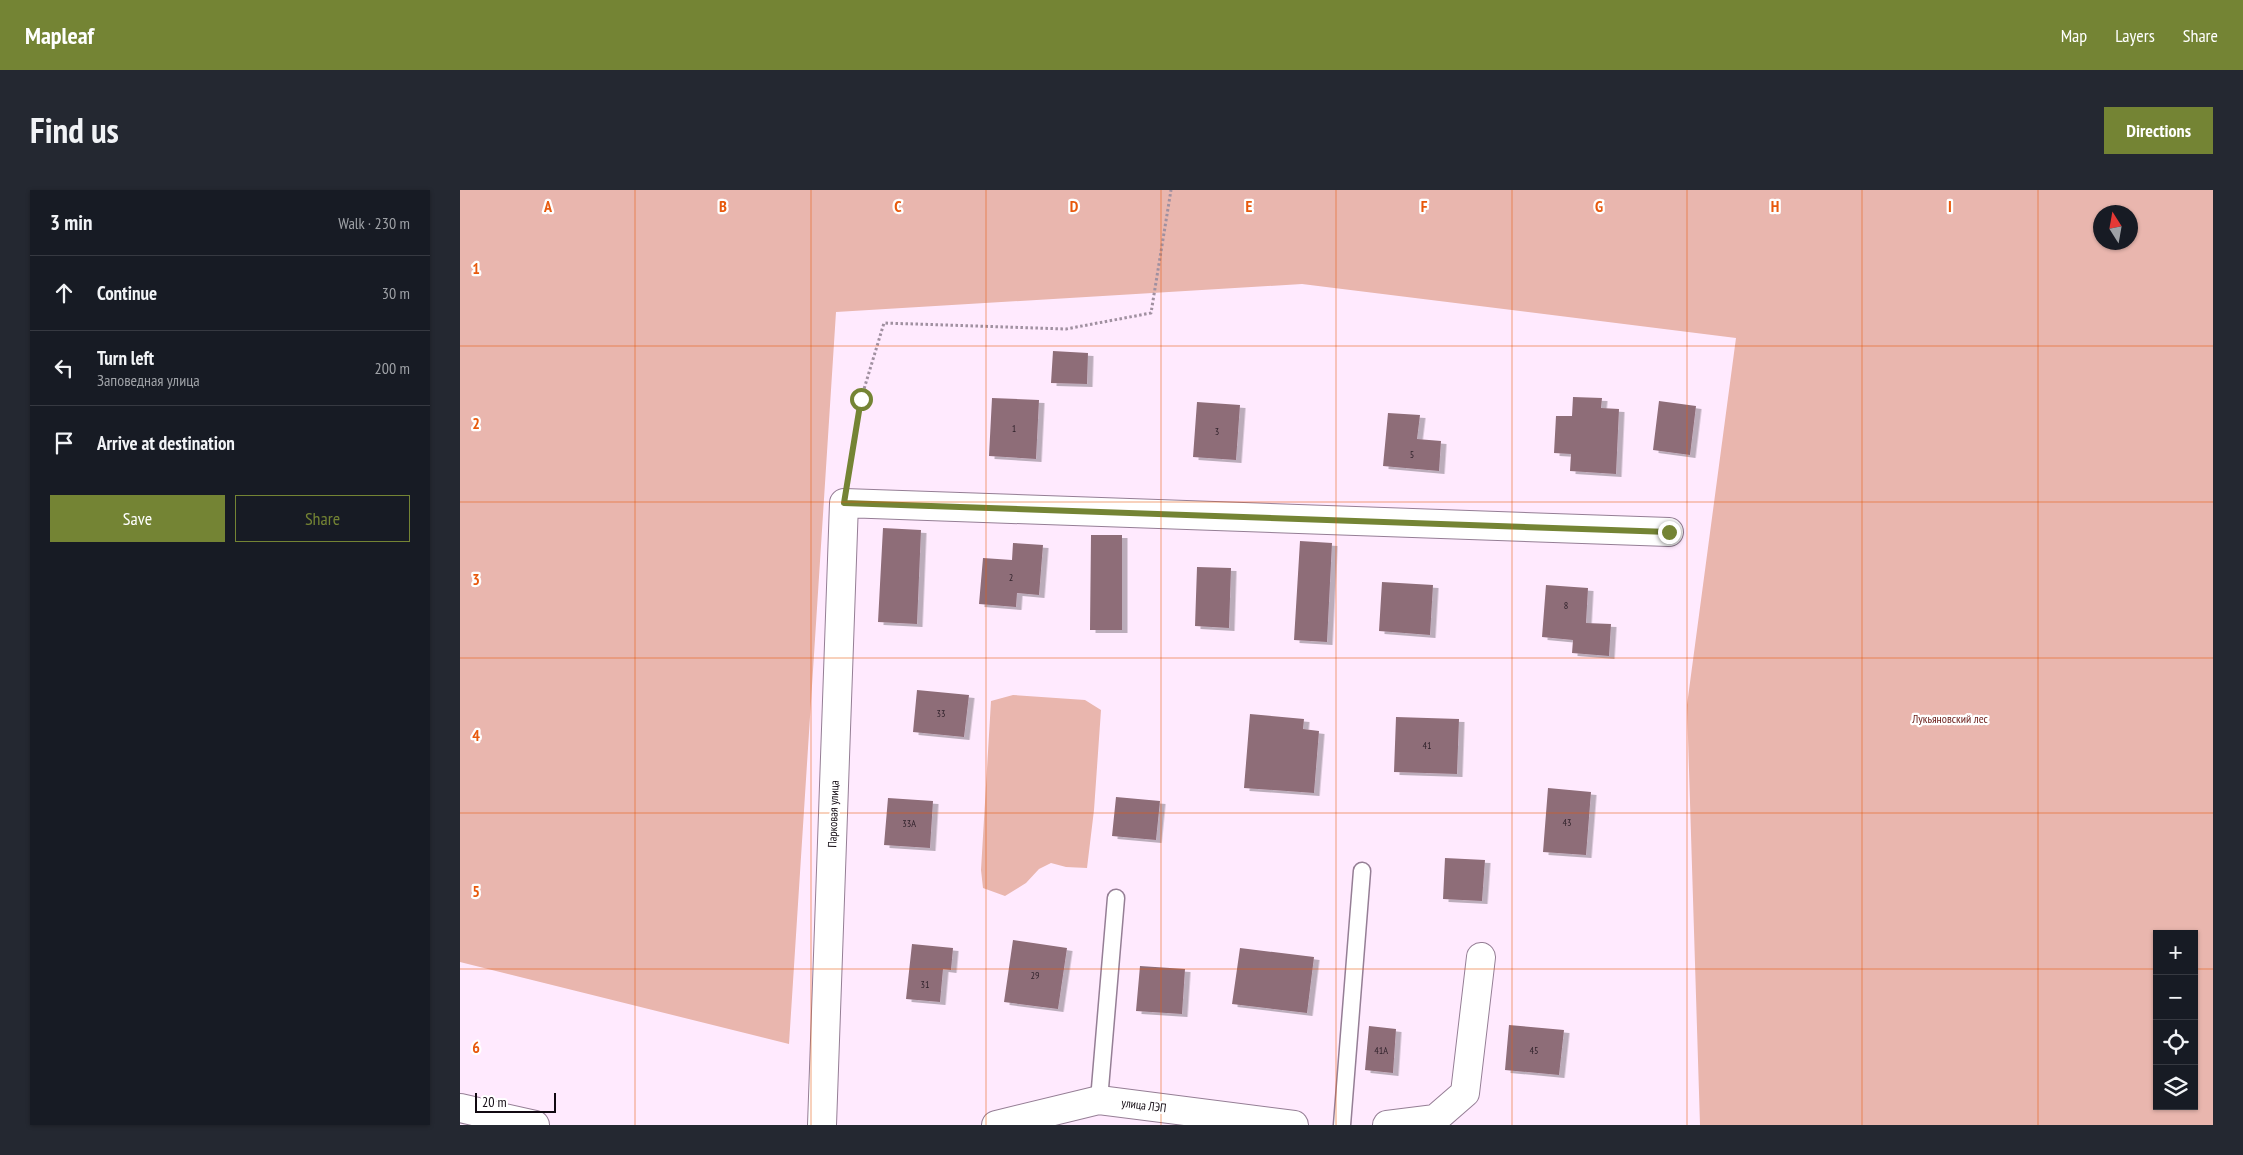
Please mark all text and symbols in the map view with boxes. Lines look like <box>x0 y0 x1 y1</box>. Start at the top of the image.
text: Mapleaf <box>25 20 94 51</box>
text: Map <box>2061 24 2087 47</box>
text: Layers <box>2115 24 2155 47</box>
text: Share <box>2183 24 2218 47</box>
text: Find us <box>30 107 119 153</box>
button: Directions <box>2104 107 2213 154</box>
text: A <box>543 196 553 216</box>
text: B <box>719 196 727 216</box>
text: C <box>894 196 902 216</box>
text: D <box>1070 196 1079 216</box>
text: E <box>1246 196 1253 216</box>
text: F <box>1421 196 1428 216</box>
text: G <box>1595 196 1603 216</box>
text: H <box>1771 196 1779 216</box>
text: I <box>1948 196 1952 216</box>
north arrow <box>2093 205 2138 250</box>
text: 3 min <box>50 209 92 236</box>
text: Walk · 230 m <box>338 213 410 233</box>
text: 1 <box>472 258 480 278</box>
icon: ahead <box>50 279 78 307</box>
text: Continue <box>97 281 157 305</box>
text: 30 m <box>382 283 410 303</box>
text: Turn left <box>97 346 154 370</box>
icon: left <box>50 354 78 382</box>
text: 200 m <box>375 358 410 378</box>
text: Заповедная улица <box>97 370 200 390</box>
route start <box>850 388 873 411</box>
text: 2 <box>472 413 480 433</box>
house number: 1 <box>1012 422 1016 435</box>
house number: 3 <box>1215 425 1219 438</box>
icon: arrive <box>50 429 78 457</box>
text: Arrive at destination <box>97 431 235 455</box>
house number: 5 <box>1410 448 1414 461</box>
button: Save <box>50 495 225 542</box>
button: Share <box>235 495 410 542</box>
route end <box>1658 521 1681 544</box>
text: 3 <box>472 569 480 589</box>
house number: 2 <box>1009 571 1013 584</box>
house number: 8 <box>1564 599 1568 612</box>
house number: 33 <box>937 707 946 720</box>
park label: Лукьяновский лес <box>1911 711 1989 726</box>
text: 4 <box>472 725 480 745</box>
house number: 41 <box>1423 739 1432 752</box>
street label: Парковая улица <box>824 780 842 848</box>
house number: 43 <box>1563 816 1572 829</box>
house number: 33А <box>902 817 916 830</box>
text: 5 <box>472 881 480 901</box>
map controls <box>2153 930 2198 1110</box>
button: + <box>2153 930 2198 975</box>
house number: 29 <box>1031 969 1040 982</box>
button: − <box>2153 975 2198 1020</box>
house number: 31 <box>921 978 930 991</box>
button: locate <box>2153 1020 2198 1065</box>
text: 6 <box>472 1037 480 1057</box>
house number: 41А <box>1374 1044 1388 1057</box>
house number: 45 <box>1530 1044 1539 1057</box>
button: layers <box>2153 1065 2198 1110</box>
scale bar <box>475 1090 556 1113</box>
text: 20 m <box>482 1093 507 1111</box>
street label: улица ЛЭП <box>1121 1095 1167 1115</box>

